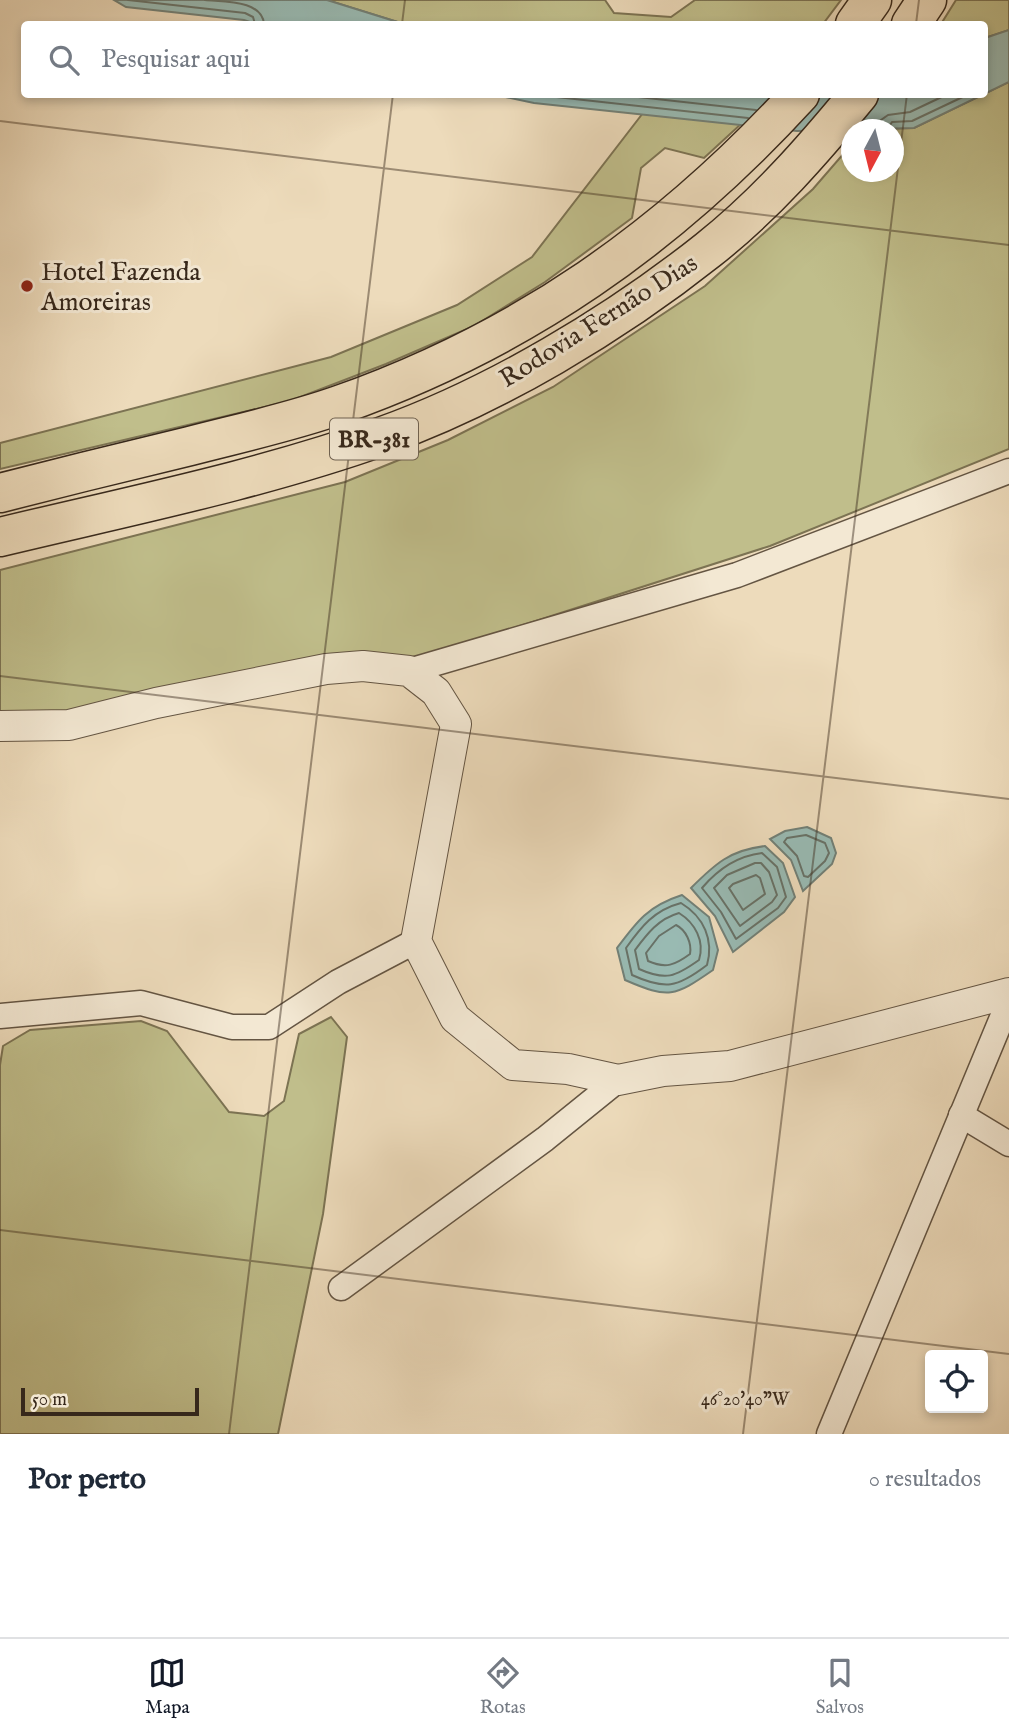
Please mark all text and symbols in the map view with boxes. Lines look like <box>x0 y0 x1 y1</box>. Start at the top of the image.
search box <box>21 21 988 98</box>
icon: search <box>45 41 83 79</box>
text: Pesquisar aqui <box>101 43 250 76</box>
north arrow <box>841 119 904 182</box>
street label: Rodovia Fernão Dias <box>494 247 704 396</box>
place label: Hotel Fazenda Amoreiras <box>40 256 202 319</box>
marker: Hotel Fazenda Amoreiras <box>19 278 35 294</box>
road number: BR-381 <box>330 418 418 460</box>
map controls <box>925 1350 988 1413</box>
button: locate <box>925 1350 988 1413</box>
scale bar <box>21 1385 200 1417</box>
text: 50 m <box>32 1388 67 1412</box>
text: 46°20'40"W <box>701 1389 790 1412</box>
text: Por perto <box>28 1461 146 1499</box>
text: 0 resultados <box>869 1465 981 1494</box>
tab: Mapa <box>145 1654 190 1720</box>
tab: Rotas <box>480 1654 526 1720</box>
tab: Salvos <box>816 1654 864 1720</box>

